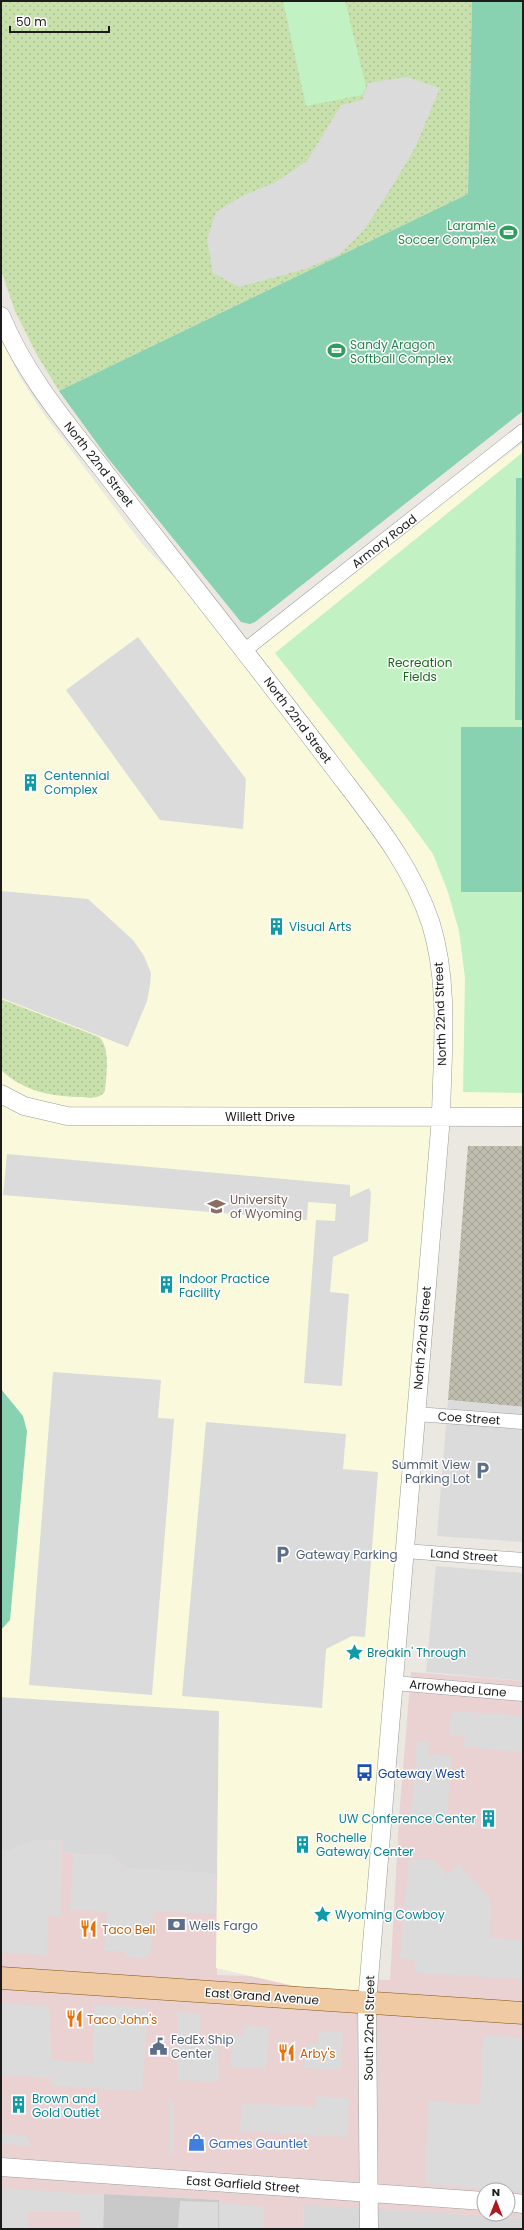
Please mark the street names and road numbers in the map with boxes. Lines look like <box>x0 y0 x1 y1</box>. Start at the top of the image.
street label: North 22nd Street <box>60 418 138 510</box>
street label: Armory Road <box>348 510 420 572</box>
street label: North 22nd Street <box>260 673 336 767</box>
street label: North 22nd Street <box>430 962 450 1066</box>
street label: Willett Drive <box>225 1108 295 1125</box>
street label: North 22nd Street <box>409 1286 435 1390</box>
street label: Coe Street <box>437 1407 501 1429</box>
street label: Land Street <box>430 1544 498 1566</box>
street label: Arrowhead Lane <box>409 1675 507 1701</box>
street label: South 22nd Street <box>360 1975 378 2081</box>
street label: East Grand Avenue <box>204 1984 320 2008</box>
street label: East Garfield Street <box>186 2172 300 2196</box>

